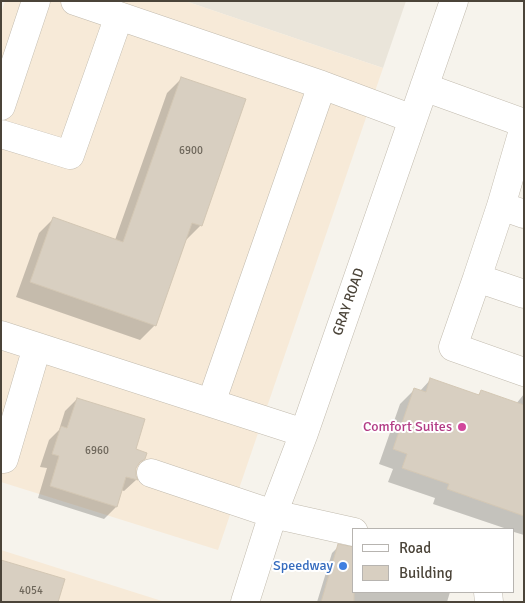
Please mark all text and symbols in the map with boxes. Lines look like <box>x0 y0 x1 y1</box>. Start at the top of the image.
house number: 6900 <box>179 144 203 158</box>
street label: GRAY ROAD <box>330 266 368 338</box>
place label: Comfort Suites <box>363 419 452 435</box>
marker: Comfort Suites <box>456 421 468 433</box>
house number: 6960 <box>85 444 109 458</box>
legend <box>352 528 515 593</box>
text: Road <box>399 539 431 557</box>
place label: Speedway <box>273 558 333 574</box>
marker: Speedway <box>337 560 349 572</box>
text: Building <box>399 564 453 582</box>
house number: 4054 <box>19 584 43 598</box>

